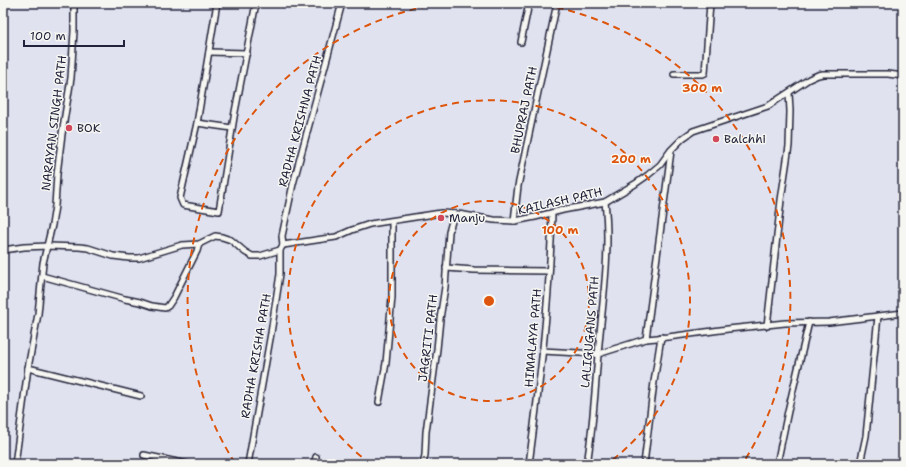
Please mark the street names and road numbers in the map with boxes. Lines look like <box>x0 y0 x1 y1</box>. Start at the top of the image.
street label: RADHA KRISHNA PATH <box>275 53 325 189</box>
street label: NARAYAN SINGH PATH <box>38 54 70 192</box>
street label: BHUPRAJ PATH <box>507 65 541 155</box>
street label: KAILASH PATH <box>516 183 604 219</box>
street label: LALIGUGANS PATH <box>577 275 603 389</box>
street label: HIMALAYA PATH <box>521 288 545 388</box>
street label: RADHA KRISHA PATH <box>237 292 275 420</box>
street label: JAGRITI PATH <box>415 293 441 383</box>

